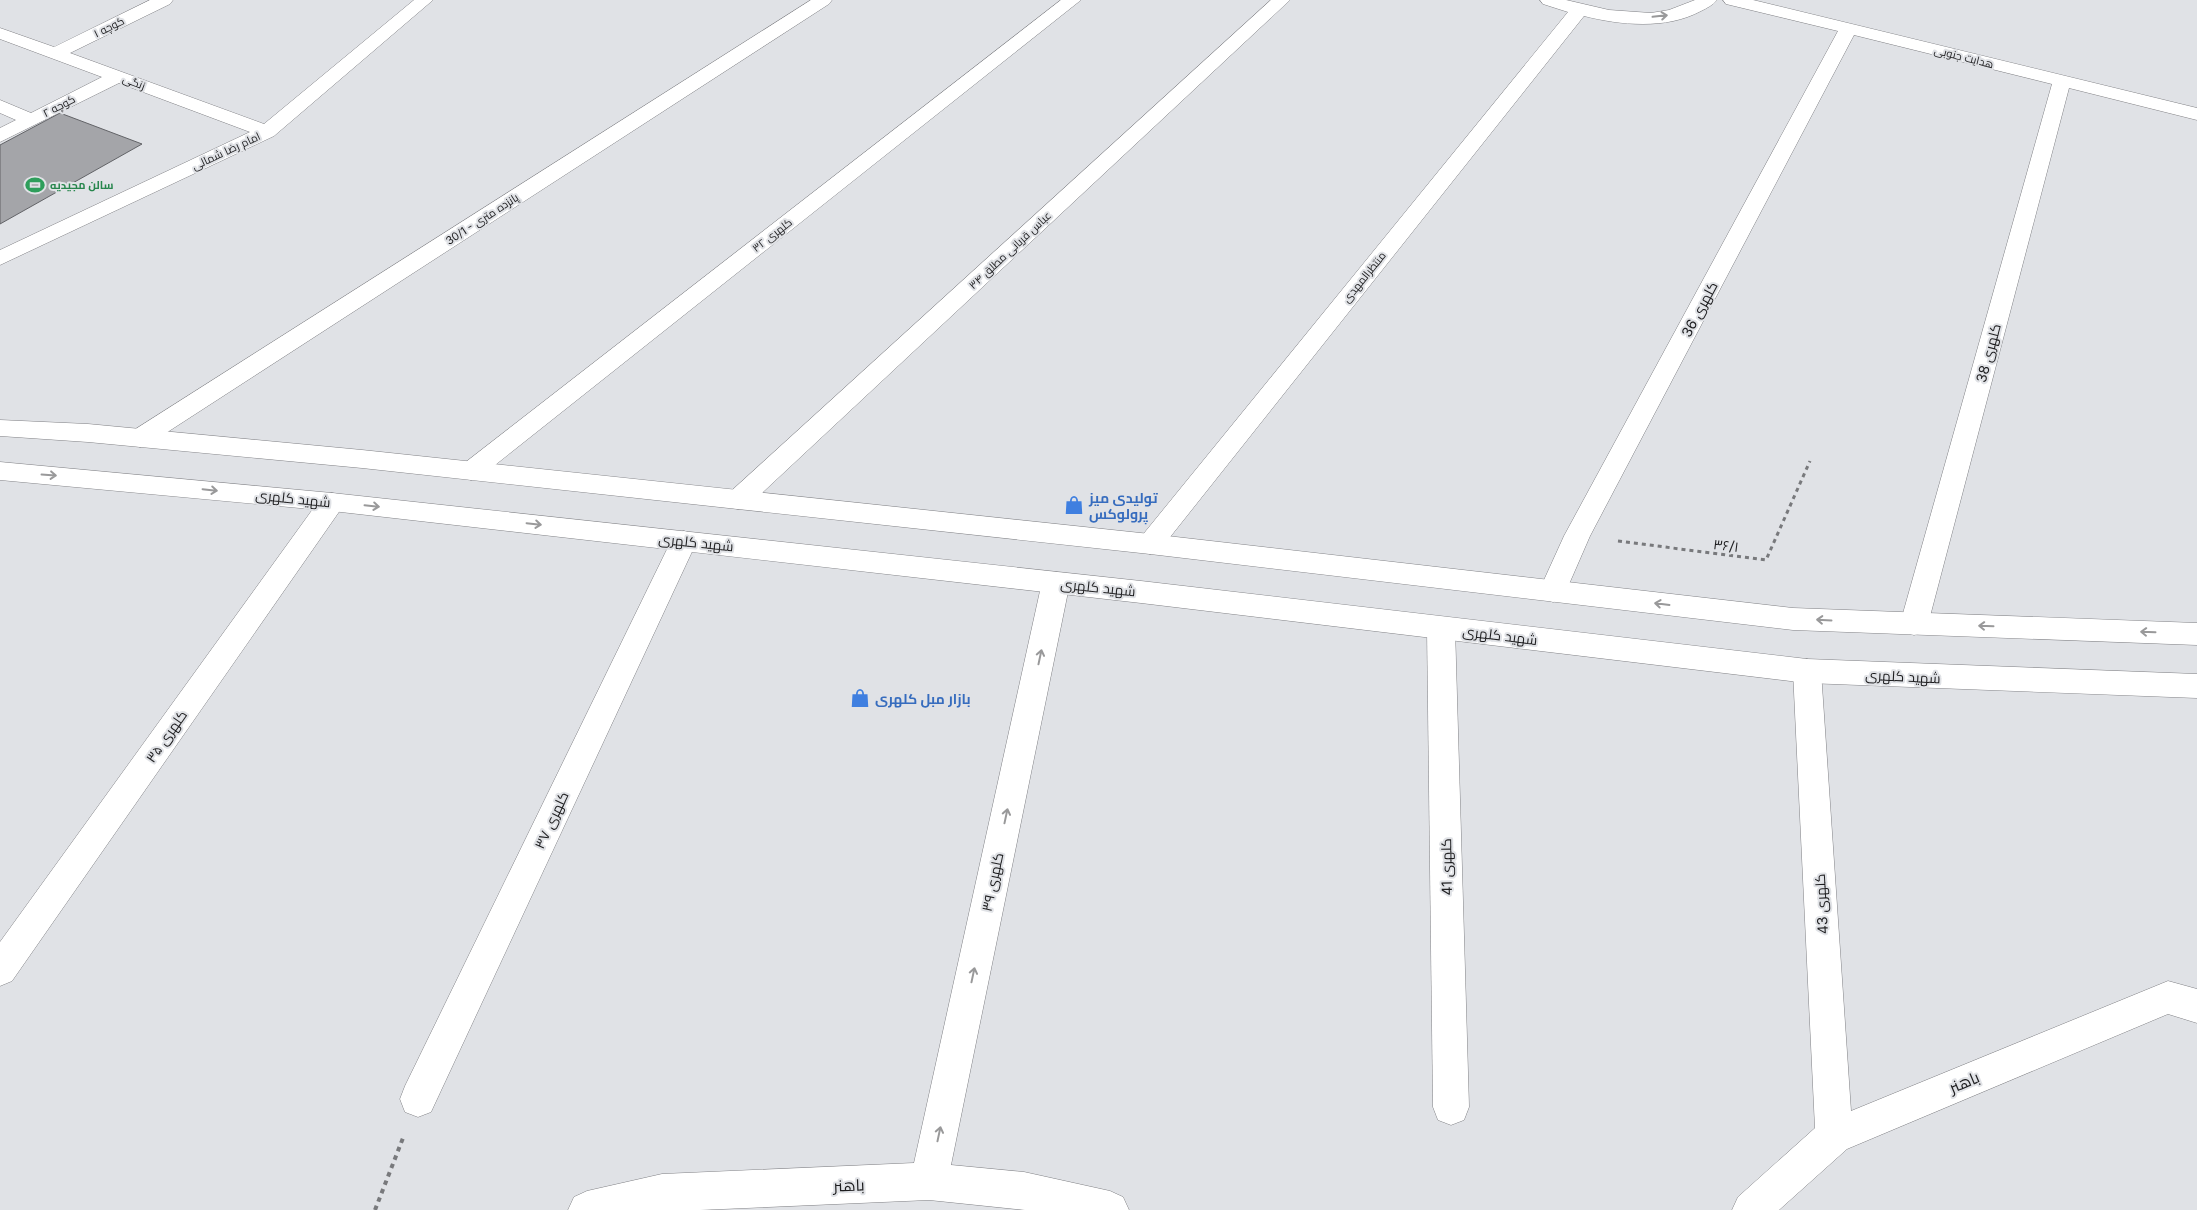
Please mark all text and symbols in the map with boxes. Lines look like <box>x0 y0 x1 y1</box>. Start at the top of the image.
one-way arrow <box>1652 11 1668 21</box>
street label: ۱ کوچه <box>91 14 127 40</box>
street label: هدایت جنوبی <box>1933 43 1995 71</box>
street label: زنگی <box>121 71 148 93</box>
street label: ۲ کوچه <box>40 92 78 120</box>
street label: امام رضا شمالی <box>190 129 263 174</box>
sports icon: سالن مجیدیه <box>24 174 46 196</box>
place label: سالن مجیدیه <box>50 178 114 192</box>
street label: 30/1 - پانزده متری <box>443 190 521 248</box>
street label: عباس قربانی مطلق ۳۴ <box>966 208 1054 292</box>
street label: کلهری ۳۲ <box>749 215 795 255</box>
street label: منتظرالمهدی <box>1339 249 1389 305</box>
street label: کلهری 36 <box>1677 278 1721 340</box>
street label: کلهری 38 <box>1972 322 2004 384</box>
one-way arrow <box>40 470 56 479</box>
one-way arrow <box>202 485 218 495</box>
street label: شهید کلهری <box>255 486 331 510</box>
place label: تولیدی میز پرولوکس <box>1088 489 1158 525</box>
shop icon: تولیدی میز پرولوکس <box>1063 494 1085 516</box>
one-way arrow <box>364 501 380 511</box>
one-way arrow <box>525 519 541 529</box>
street label: شهید کلهری <box>658 530 734 554</box>
street label: ۳۶/۱ <box>1712 535 1740 555</box>
street label: شهید کلهری <box>1060 575 1136 599</box>
one-way arrow <box>1654 599 1670 609</box>
one-way arrow <box>1816 615 1832 625</box>
street label: شهید کلهری <box>1462 622 1538 648</box>
one-way arrow <box>1978 622 1994 631</box>
one-way arrow <box>2141 627 2157 637</box>
one-way arrow <box>1036 649 1045 665</box>
street label: شهید کلهری <box>1865 666 1941 686</box>
shop icon: بازار مبل کلهری <box>849 687 871 709</box>
place label: بازار مبل کلهری <box>875 690 971 708</box>
street label: کلهری ۳۵ <box>142 707 190 765</box>
street label: کلهری ۳۷ <box>530 789 572 851</box>
one-way arrow <box>1002 808 1011 824</box>
street label: کلهری 41 <box>1437 838 1455 896</box>
street label: کلهری ۳۹ <box>977 851 1007 913</box>
street label: کلهری 43 <box>1811 873 1831 935</box>
one-way arrow <box>968 967 978 983</box>
street label: باهنر <box>1945 1067 1982 1098</box>
one-way arrow <box>935 1126 944 1142</box>
street label: باهنر <box>832 1174 865 1196</box>

